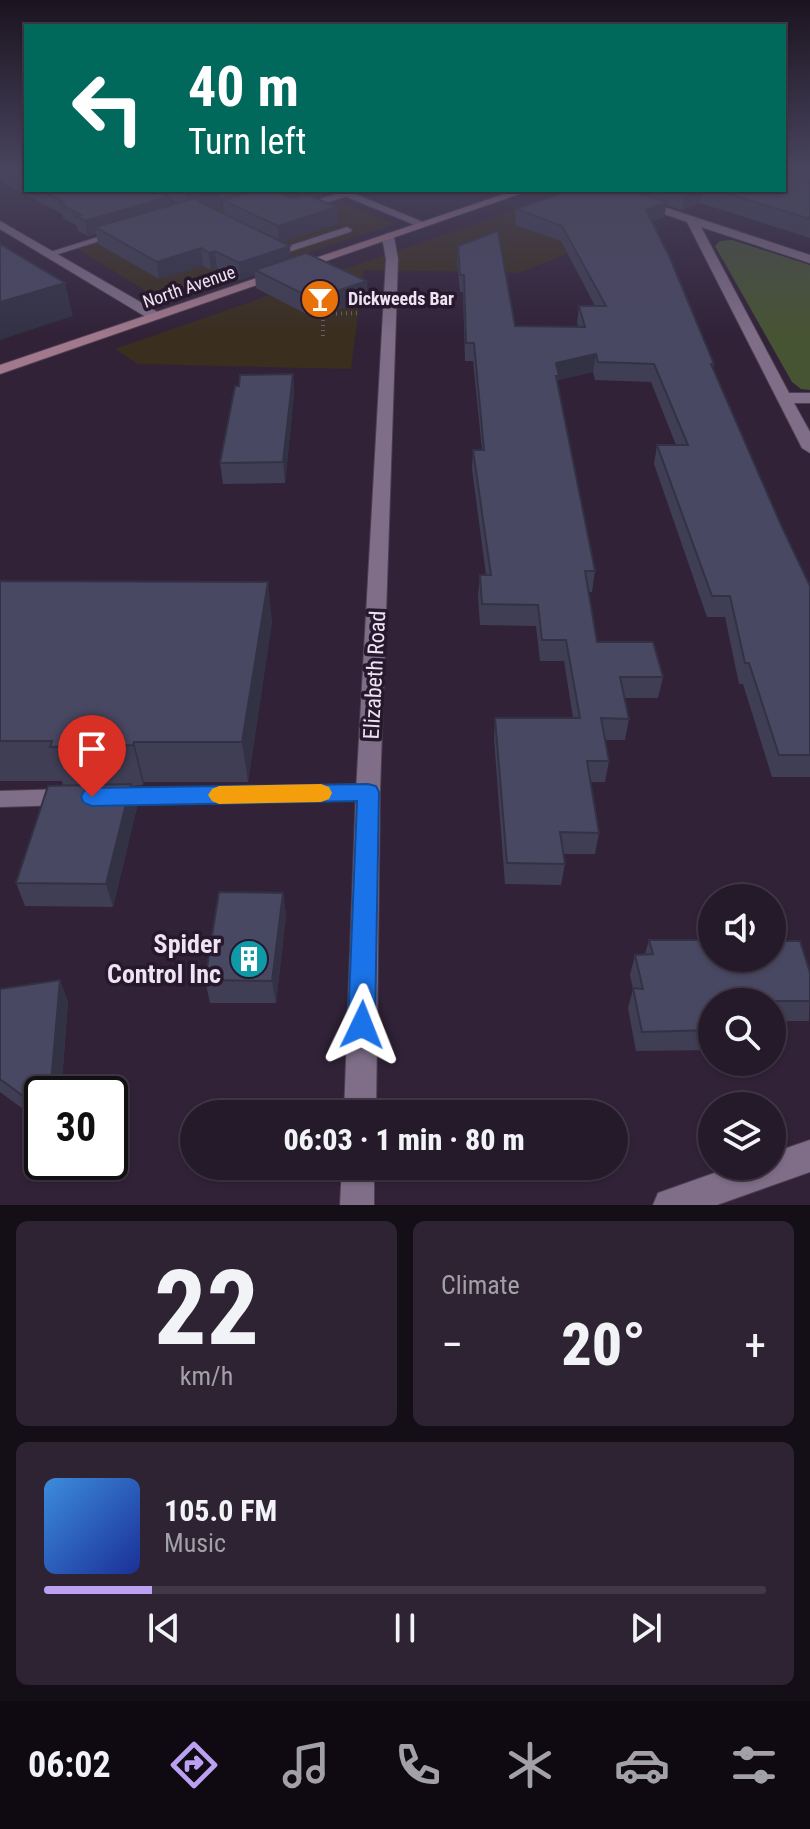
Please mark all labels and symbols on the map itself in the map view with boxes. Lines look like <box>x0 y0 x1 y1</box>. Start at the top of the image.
street label: North Avenue <box>140 261 238 312</box>
bar icon: Dickweeds Bar <box>299 278 341 320</box>
place label: Dickweeds Bar <box>348 288 454 309</box>
street label: Elizabeth Road <box>359 610 390 740</box>
pin <box>58 715 126 797</box>
place label: Spider Control Inc <box>107 929 221 989</box>
building icon: Spider Control Inc <box>228 938 270 980</box>
position arrow <box>320 983 404 1067</box>
speed limit sign: 30 <box>24 1076 128 1180</box>

